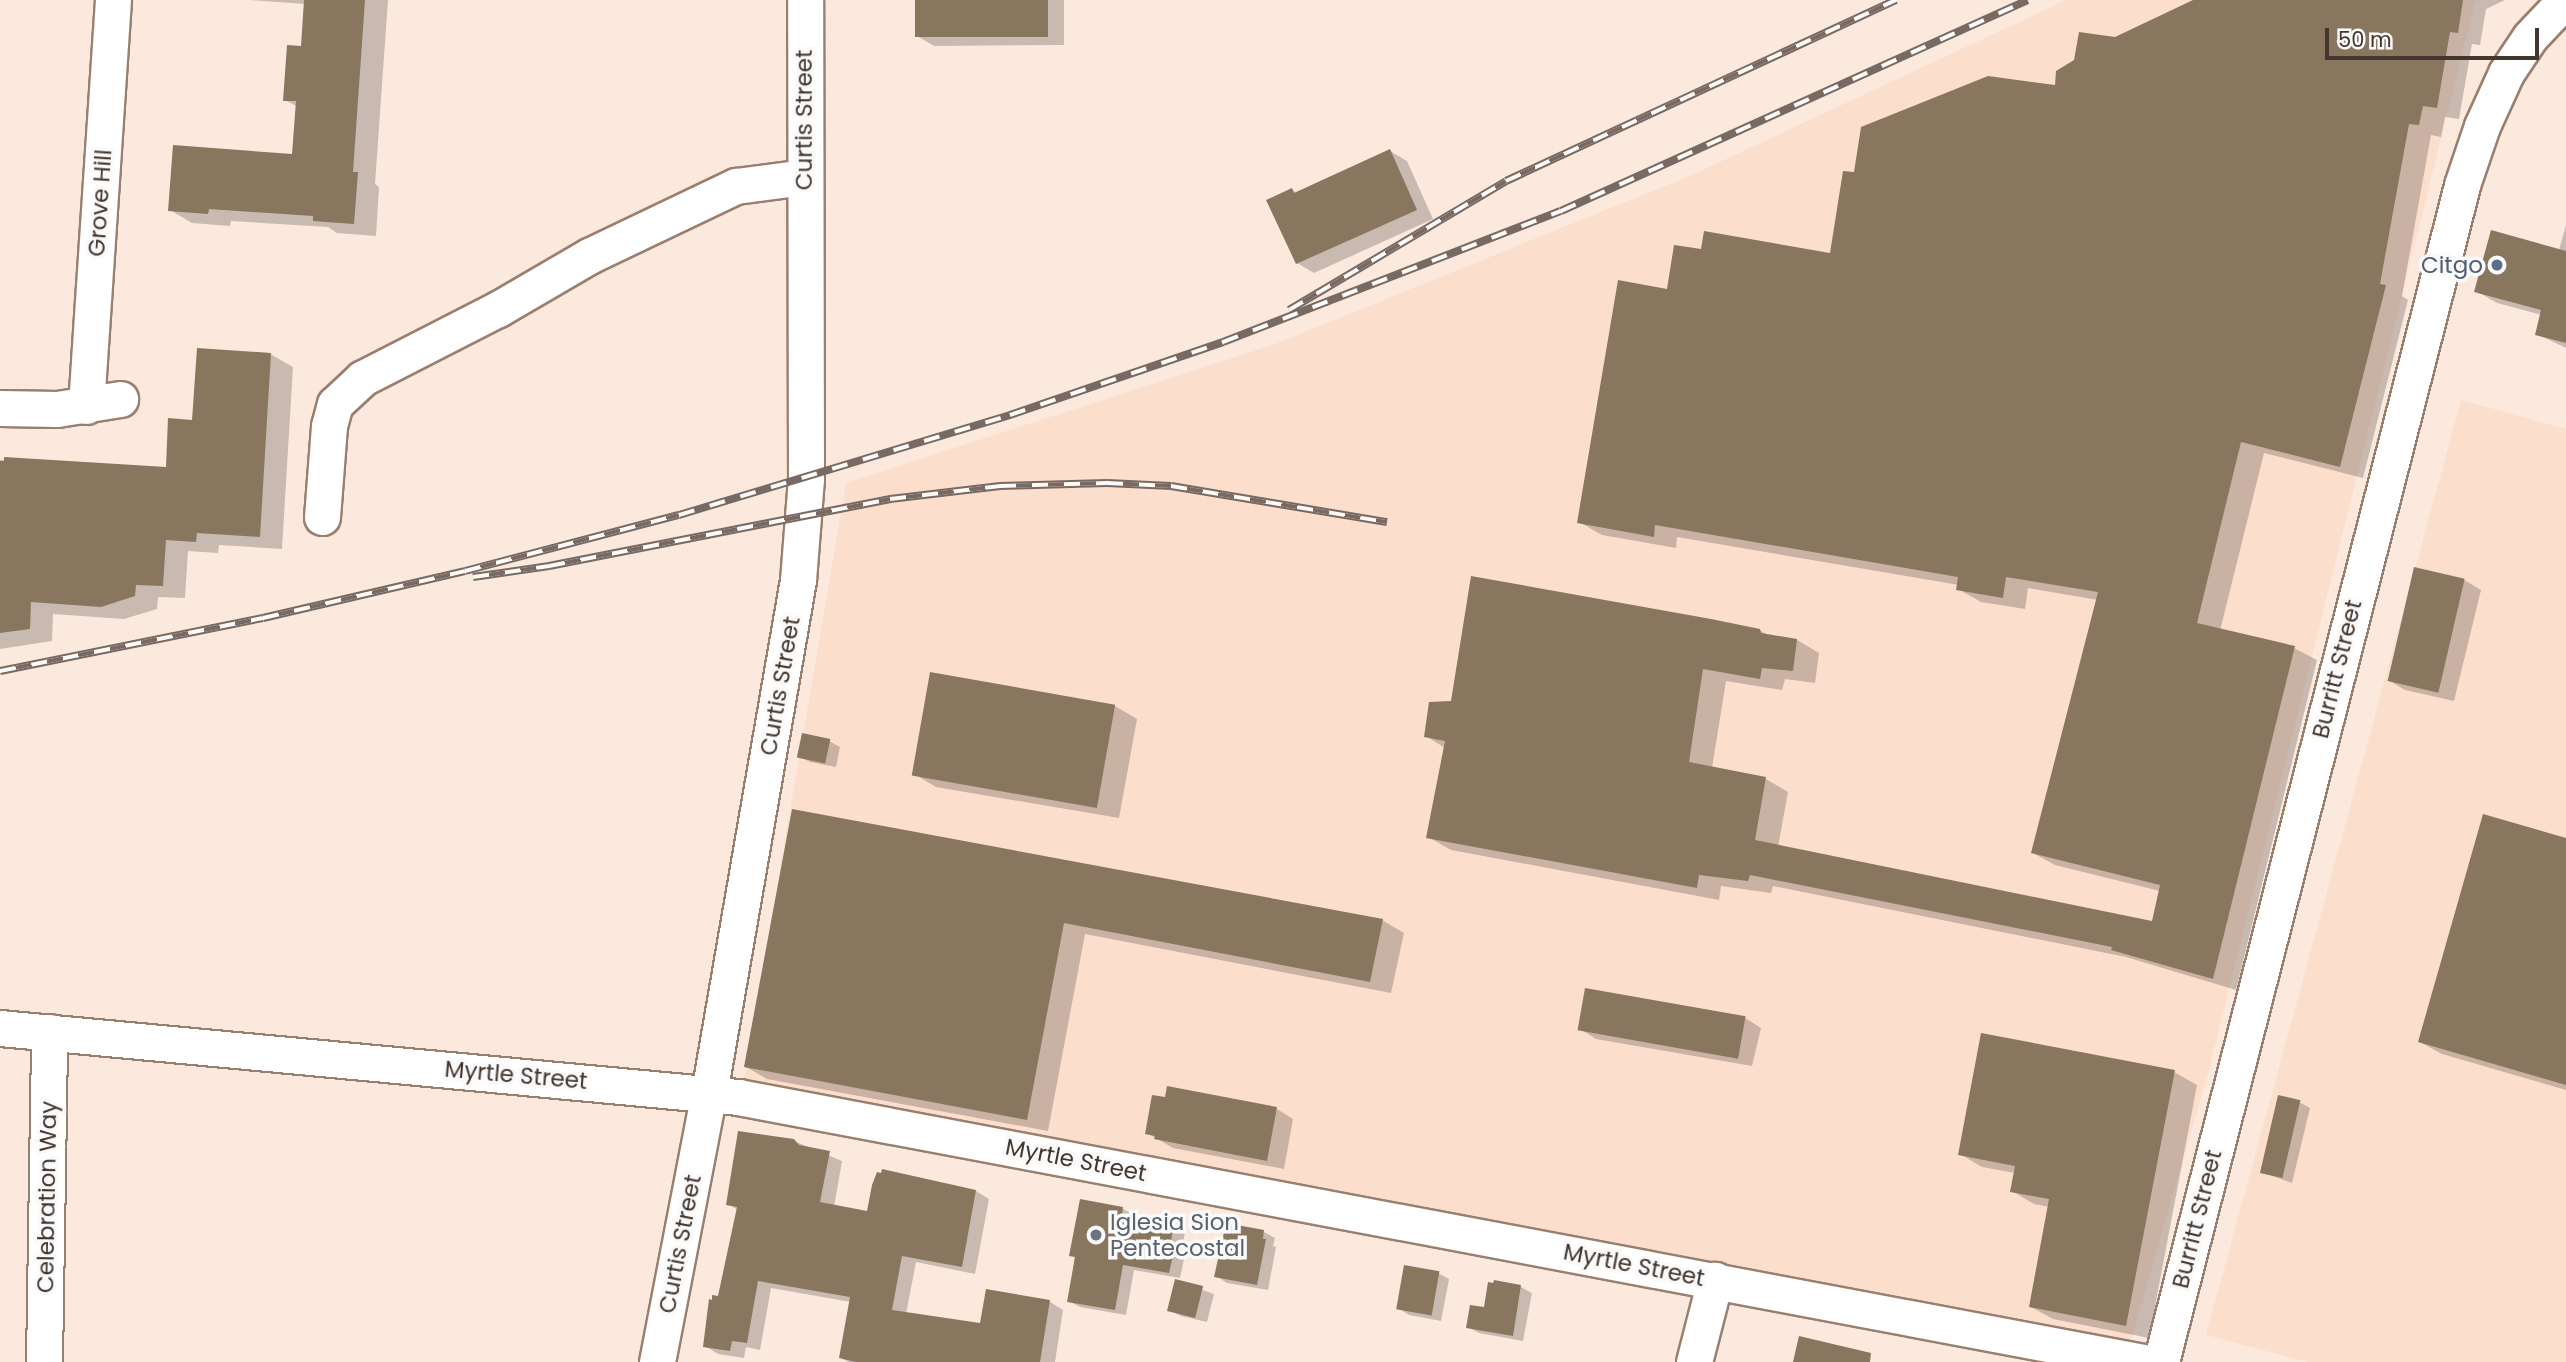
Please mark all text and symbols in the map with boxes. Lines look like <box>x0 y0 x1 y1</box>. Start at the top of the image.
scale bar <box>2328 14 2542 58</box>
text: 50 m <box>2338 25 2392 54</box>
street label: Curtis Street <box>790 50 818 190</box>
street label: Grove Hill <box>82 148 118 258</box>
place label: Citgo <box>2421 251 2483 279</box>
marker: Citgo <box>2489 257 2505 273</box>
street label: Burritt Street <box>2306 597 2368 741</box>
street label: Curtis Street <box>754 614 806 758</box>
street label: Myrtle Street <box>444 1055 588 1095</box>
street label: Celebration Way <box>32 1101 62 1293</box>
street label: Myrtle Street <box>1003 1133 1149 1187</box>
street label: Burritt Street <box>2166 1147 2228 1291</box>
street label: Curtis Street <box>653 1172 707 1316</box>
place label: Iglesia Sion Pentecostal <box>1110 1208 1245 1262</box>
marker: Iglesia Sion Pentecostal <box>1088 1227 1104 1243</box>
street label: Myrtle Street <box>1561 1238 1707 1292</box>

